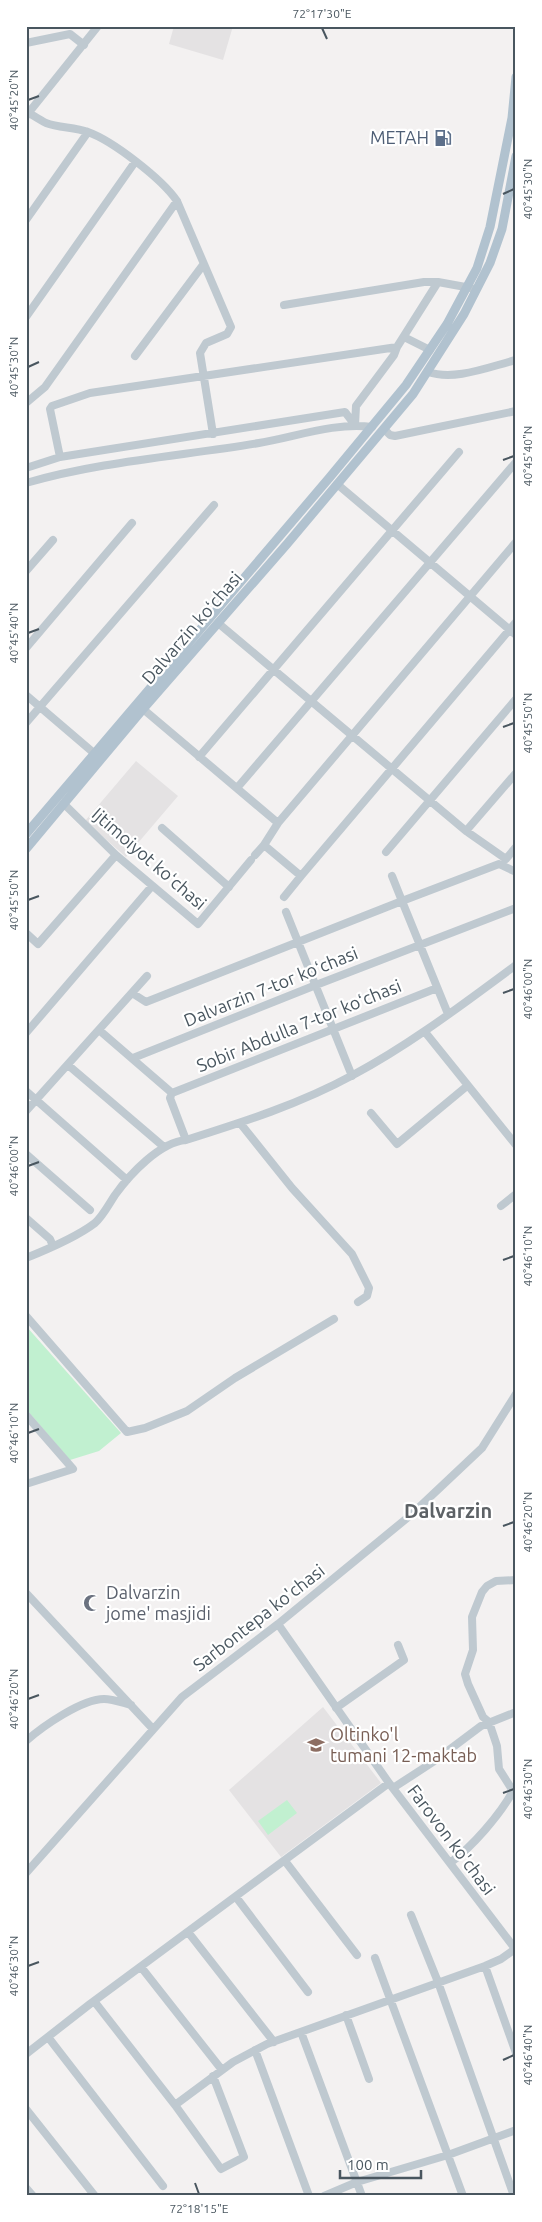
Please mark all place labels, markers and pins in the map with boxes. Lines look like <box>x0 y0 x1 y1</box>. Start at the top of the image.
place label: МЕТАН <box>370 127 429 147</box>
fuel station icon: МЕТАН <box>433 128 453 148</box>
place label: Dalvarzin jome' masjidi <box>104 1582 211 1623</box>
mosque icon: Dalvarzin jome' masjidi <box>82 1593 102 1613</box>
place label: Oltinko'l tumani 12-maktab <box>330 1724 477 1765</box>
school or university icon: Oltinko'l tumani 12-maktab <box>306 1735 326 1755</box>

